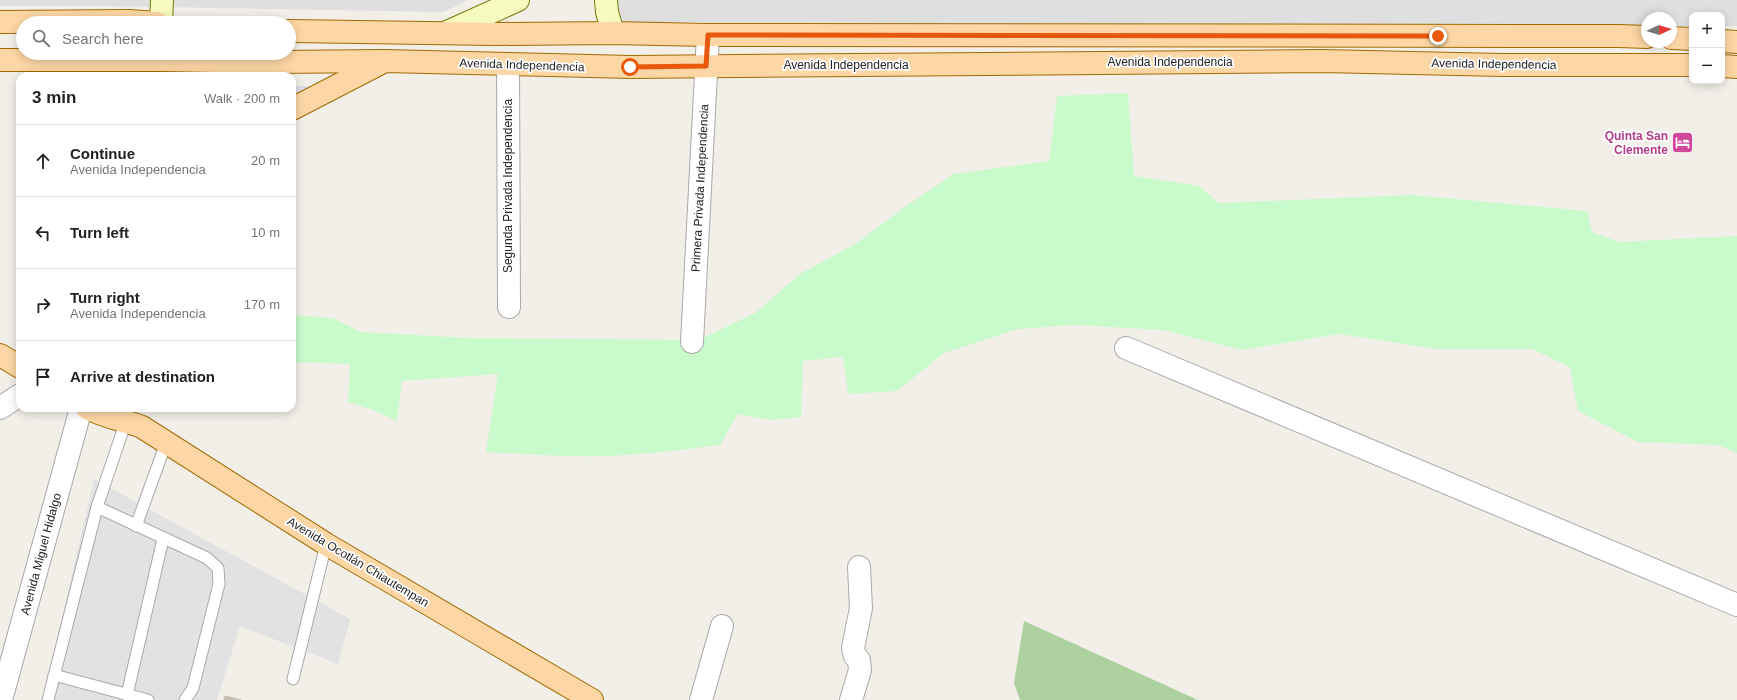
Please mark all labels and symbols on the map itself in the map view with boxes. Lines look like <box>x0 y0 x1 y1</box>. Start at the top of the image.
north arrow <box>1641 12 1677 48</box>
route end <box>1429 27 1447 45</box>
street label: Avenida Independencia <box>1107 55 1233 69</box>
street label: Avenida Independencia <box>459 56 585 74</box>
street label: Avenida Independencia <box>1431 56 1557 72</box>
route start <box>621 58 639 76</box>
street label: Avenida Independencia <box>783 58 909 72</box>
street label: Segunda Privada Independencia <box>501 99 515 273</box>
street label: Primera Privada Independencia <box>689 103 711 272</box>
place label: Quinta San Clemente <box>1605 129 1668 157</box>
hotel icon: Quinta San Clemente <box>1670 130 1696 156</box>
street label: Avenida Miguel Hidalgo <box>18 491 64 617</box>
street label: Avenida Ocotlán Chiautempan <box>285 514 431 610</box>

